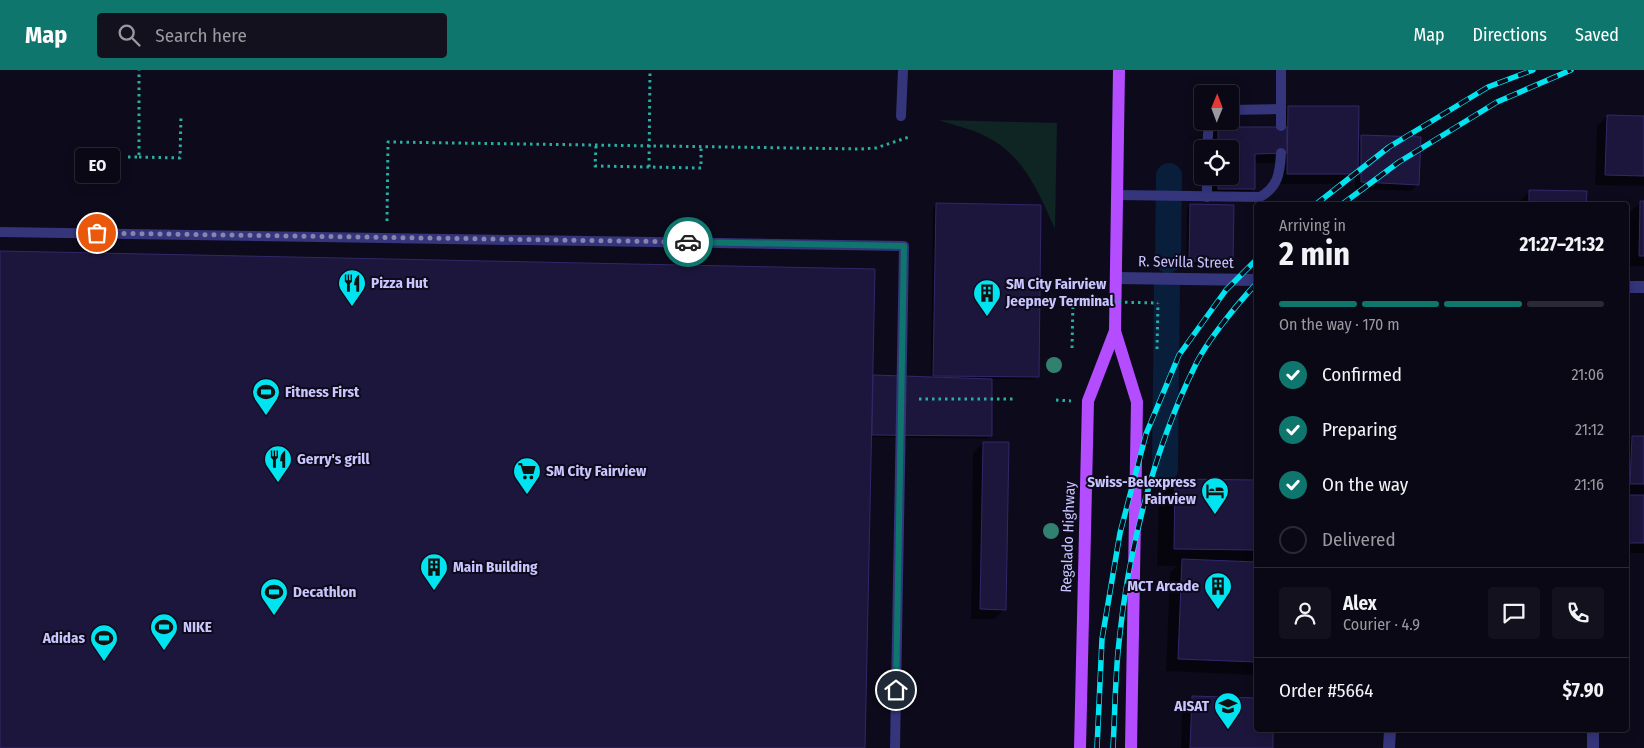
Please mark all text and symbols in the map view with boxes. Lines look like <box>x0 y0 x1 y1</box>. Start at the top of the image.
search box <box>97 13 447 58</box>
text: Map <box>25 21 67 49</box>
icon: search <box>115 21 143 49</box>
text: Search here <box>155 24 247 47</box>
text: Map <box>1413 24 1445 46</box>
text: Directions <box>1473 24 1547 46</box>
text: Saved <box>1575 24 1619 46</box>
north arrow <box>1194 85 1239 130</box>
map controls <box>1194 85 1239 185</box>
button: locate <box>1194 140 1239 185</box>
callout: EO <box>74 148 120 183</box>
text: EO <box>89 156 106 175</box>
pin <box>76 212 118 254</box>
text: Arriving in <box>1279 216 1346 235</box>
courier <box>663 217 713 267</box>
icon: bag <box>83 219 111 247</box>
icon: car <box>674 228 702 256</box>
text: 21:27–21:32 <box>1519 233 1604 256</box>
text: 2 min <box>1279 235 1350 273</box>
street label: R. Sevilla Street <box>1138 252 1234 272</box>
restaurant icon: Pizza Hut <box>337 268 367 307</box>
place label: Pizza Hut <box>371 274 429 292</box>
place label: SM City Fairview Jeepney Terminal <box>1005 275 1114 310</box>
building icon: SM City Fairview Jeepney Terminal <box>972 278 1002 317</box>
text: On the way · 170 m <box>1279 315 1399 334</box>
icon: check <box>1279 361 1307 389</box>
text: Confirmed <box>1322 363 1402 386</box>
text: 21:06 <box>1571 365 1604 384</box>
sports icon: Fitness First <box>251 377 281 416</box>
place label: Fitness First <box>285 383 360 401</box>
icon: check <box>1279 416 1307 444</box>
text: Preparing <box>1322 418 1397 441</box>
text: 21:12 <box>1575 420 1604 439</box>
restaurant icon: Gerry's grill <box>263 444 293 483</box>
place label: Gerry's grill <box>297 450 370 468</box>
supermarket icon: SM City Fairview <box>512 456 542 495</box>
place label: SM City Fairview <box>546 462 647 480</box>
icon: check <box>1279 471 1307 499</box>
place label: Swiss-Belexpress Fairview <box>1087 473 1197 508</box>
text: On the way <box>1322 473 1408 496</box>
text: 21:16 <box>1574 475 1604 494</box>
hotel icon: Swiss-Belexpress Fairview <box>1200 476 1230 515</box>
street label: Regalado Highway <box>1057 481 1079 593</box>
text: Delivered <box>1322 528 1396 551</box>
building icon: Main Building <box>419 552 449 591</box>
place label: Main Building <box>453 558 538 576</box>
building icon: MCT Arcade <box>1203 571 1233 610</box>
sports icon: Decathlon <box>259 577 289 616</box>
place label: MCT Arcade <box>1127 577 1199 595</box>
place label: Decathlon <box>293 583 357 601</box>
button: person <box>1279 587 1331 639</box>
button: chat <box>1488 587 1540 639</box>
button: phone <box>1552 587 1604 639</box>
text: Alex <box>1343 592 1377 615</box>
sports icon: NIKE <box>149 612 179 651</box>
text: Courier · 4.9 <box>1343 615 1420 634</box>
place label: NIKE <box>183 618 212 636</box>
sports icon: Adidas <box>89 623 119 662</box>
place label: Adidas <box>42 629 85 647</box>
pin <box>875 669 917 711</box>
icon: home <box>882 676 910 704</box>
text: Order #5664 <box>1279 679 1373 702</box>
text: $7.90 <box>1563 679 1604 702</box>
school or university icon: AISAT <box>1213 691 1243 730</box>
place label: AISAT <box>1173 697 1210 715</box>

